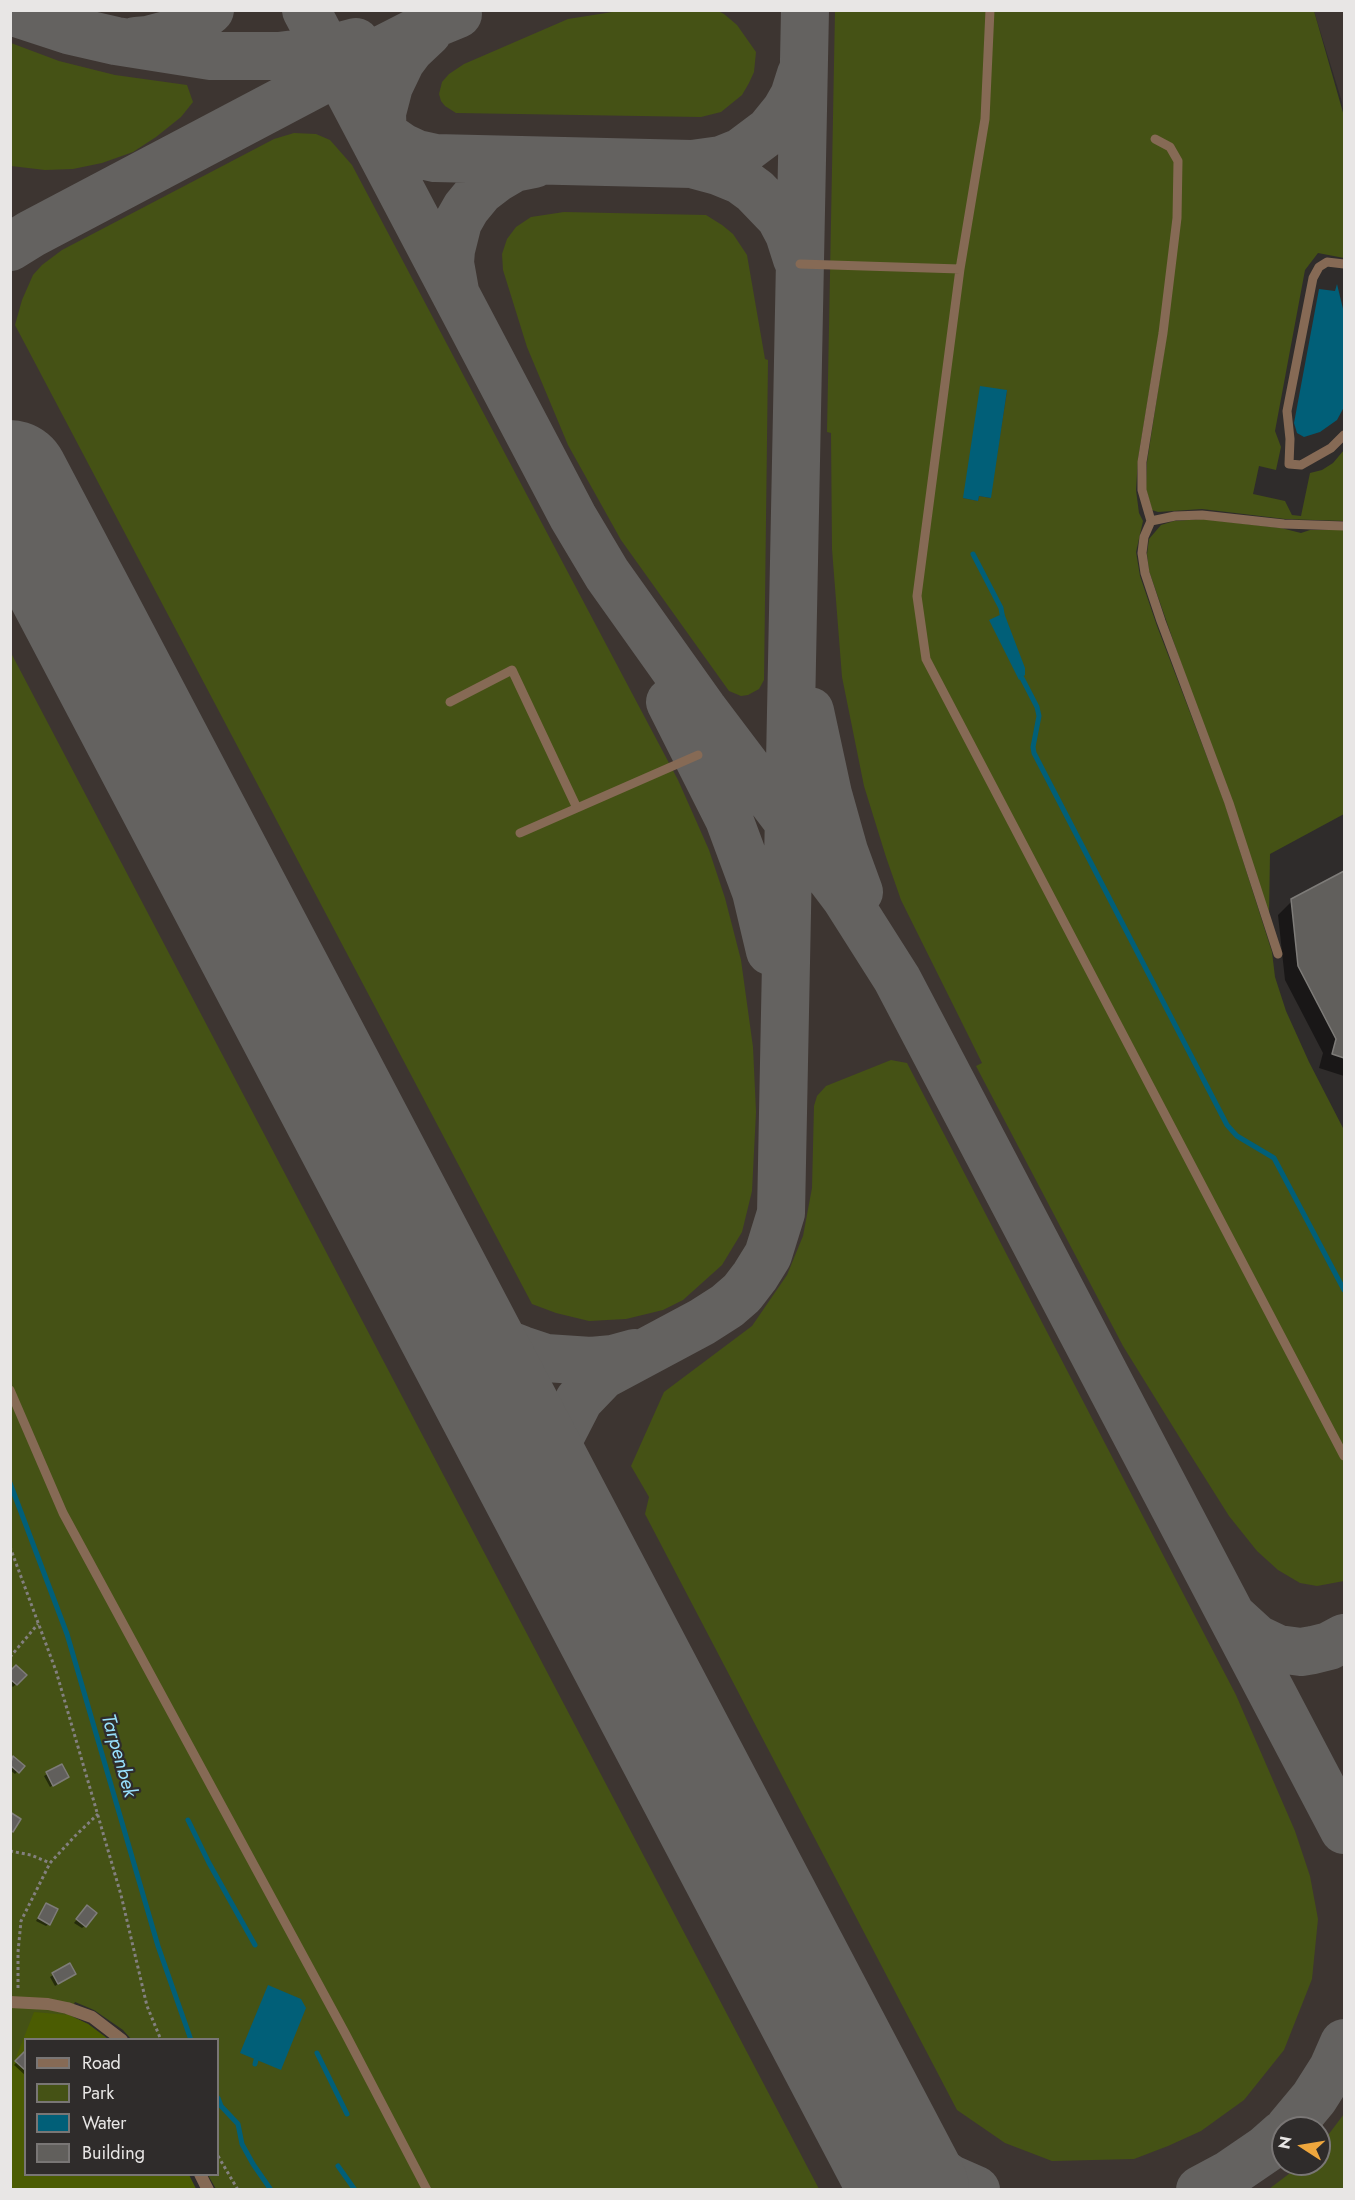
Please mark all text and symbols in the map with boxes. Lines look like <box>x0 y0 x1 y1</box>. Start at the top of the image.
water label: Tarpenbek <box>95 1712 141 1800</box>
legend <box>24 2038 219 2176</box>
text: Road <box>82 2050 121 2076</box>
text: Park <box>82 2080 114 2106</box>
text: Water <box>82 2110 126 2136</box>
north arrow <box>1271 2116 1331 2176</box>
text: N <box>1272 2134 1297 2151</box>
text: Building <box>82 2140 145 2166</box>

